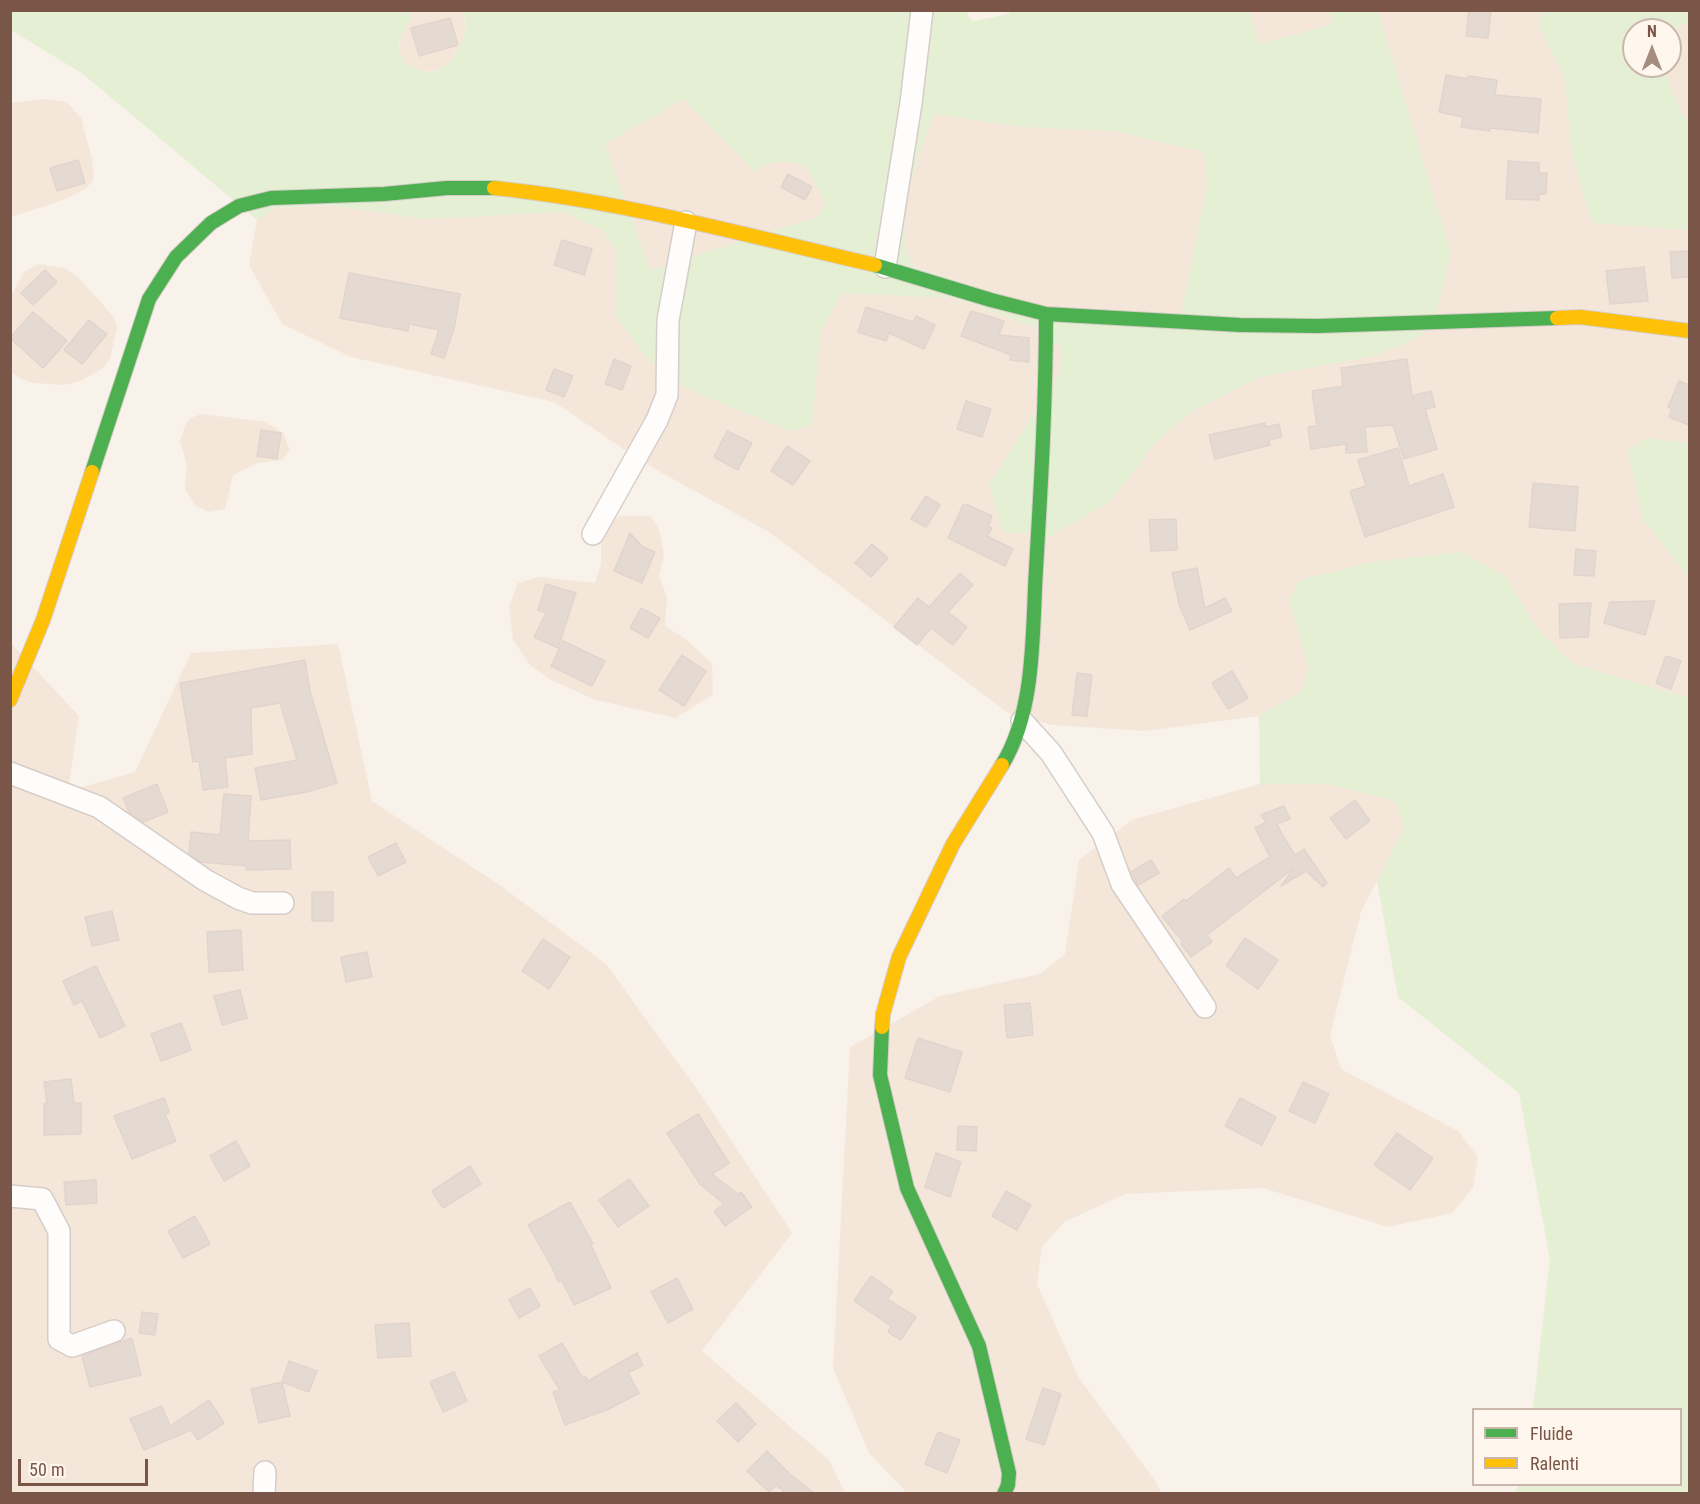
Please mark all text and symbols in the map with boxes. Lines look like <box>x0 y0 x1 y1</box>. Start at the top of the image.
north arrow <box>1622 18 1682 78</box>
text: N <box>1647 22 1657 41</box>
legend <box>1472 1408 1682 1486</box>
text: Fluide <box>1530 1423 1573 1444</box>
scale bar <box>21 1447 152 1485</box>
text: Ralenti <box>1530 1453 1579 1474</box>
text: 50 m <box>29 1459 64 1480</box>

